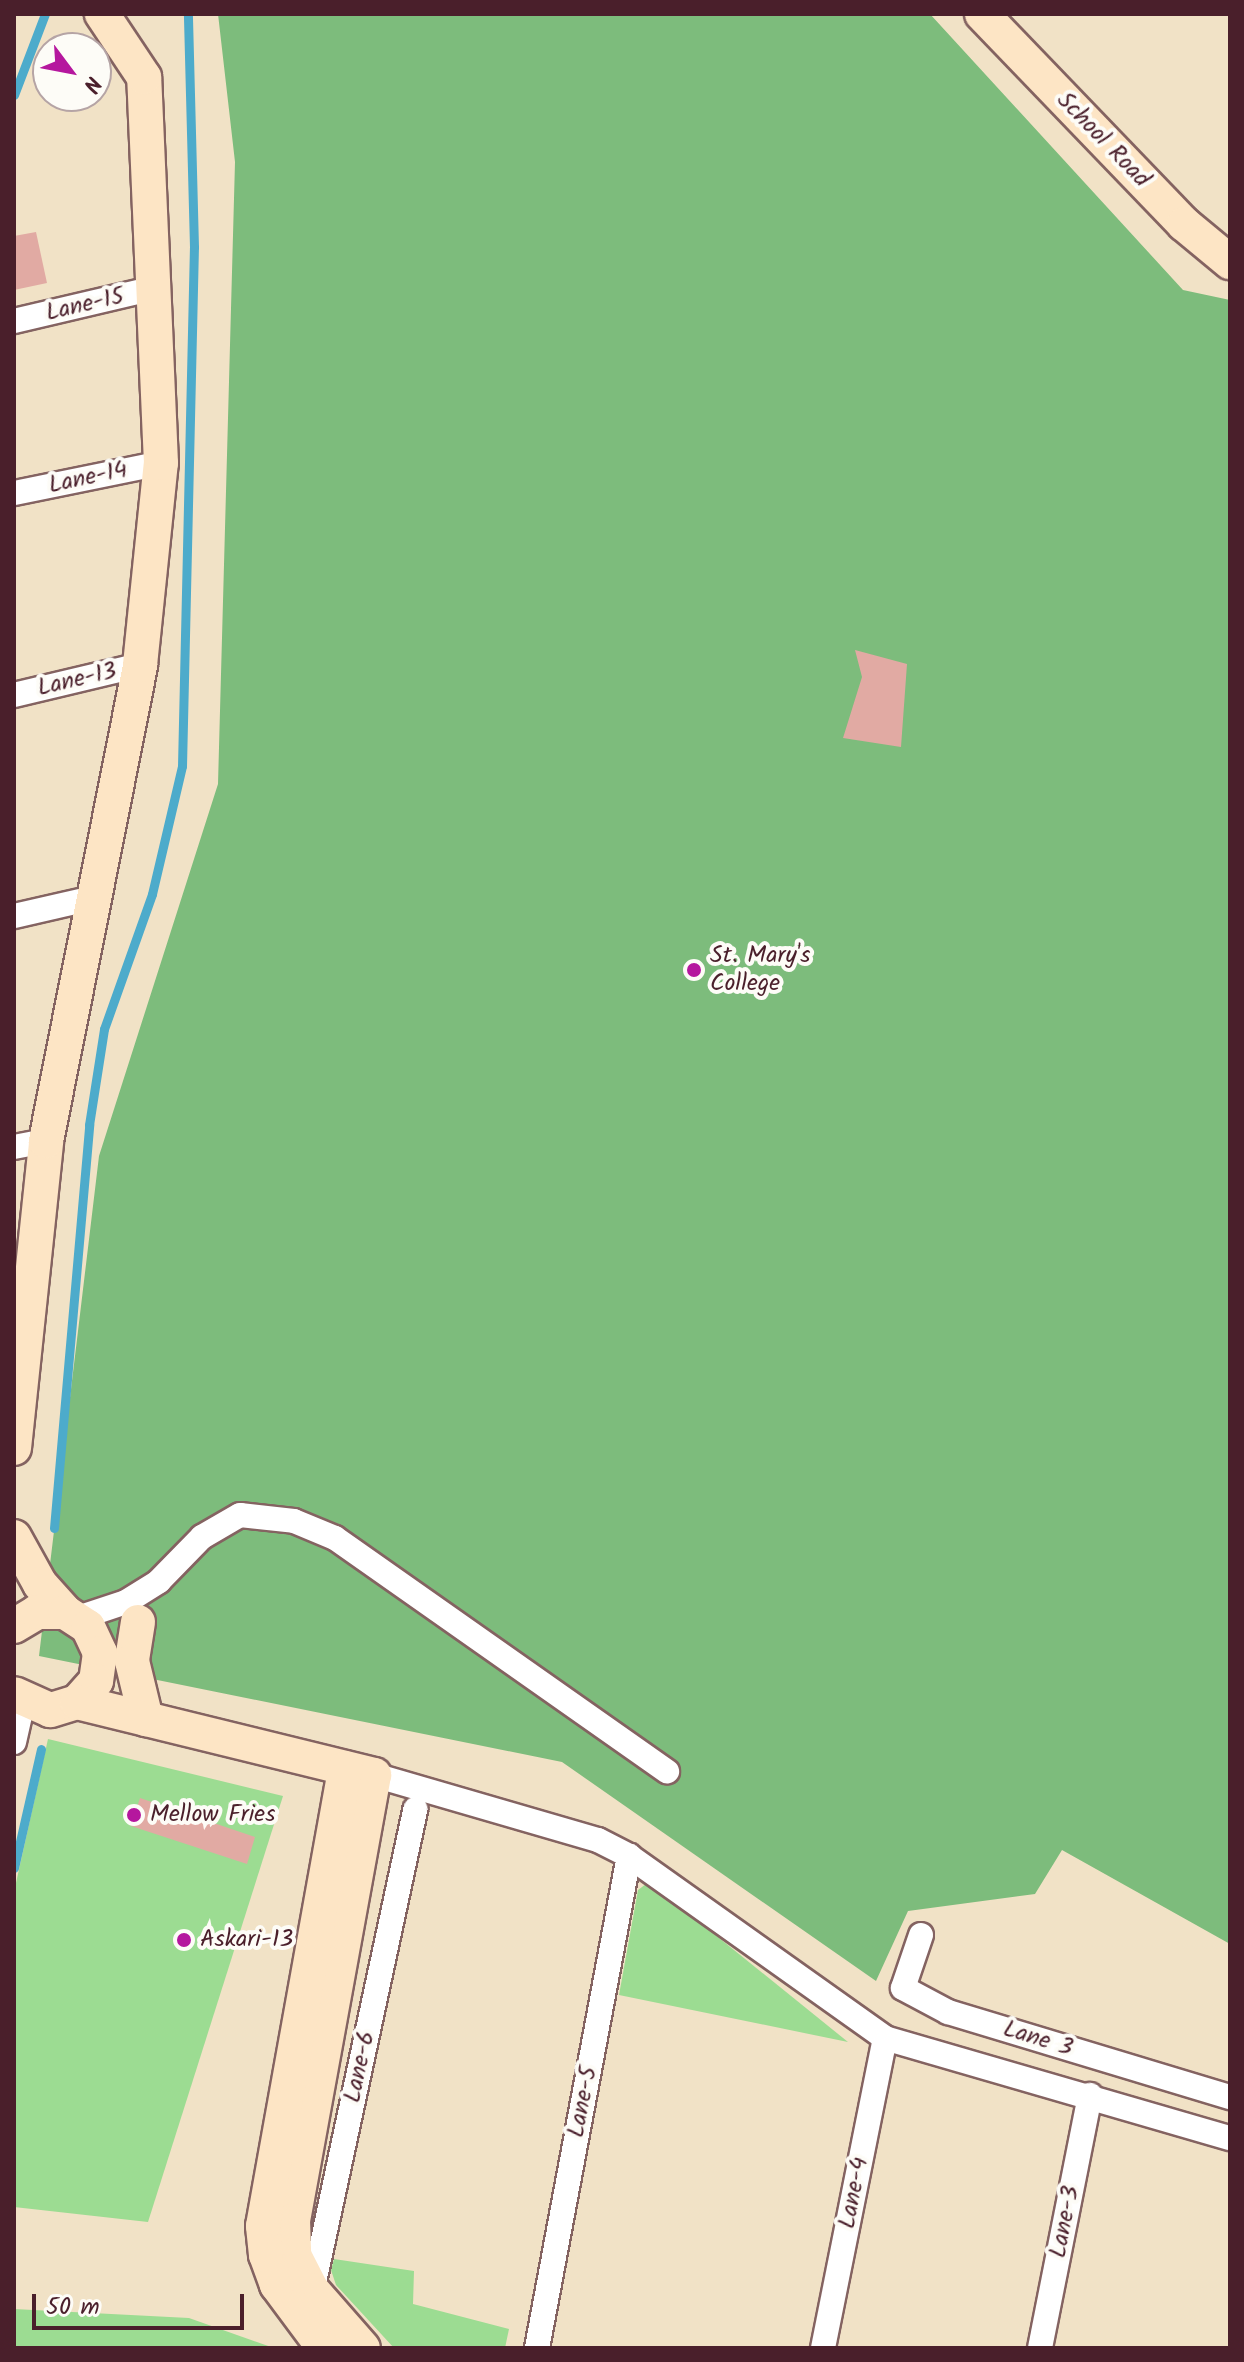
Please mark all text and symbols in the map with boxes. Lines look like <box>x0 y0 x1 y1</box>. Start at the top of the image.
north arrow <box>32 32 112 112</box>
text: N <box>73 69 110 99</box>
street label: School Road <box>1050 86 1156 194</box>
street label: Lane-15 <box>43 282 127 328</box>
street label: Lane-14 <box>46 456 130 500</box>
street label: Lane-13 <box>35 657 119 703</box>
place label: St. Mary's College <box>710 942 810 998</box>
marker: St. Mary's College <box>685 961 703 979</box>
place label: Mellow Fries <box>150 1801 275 1829</box>
marker: Mellow Fries <box>125 1806 143 1824</box>
place label: Askari-13 <box>200 1926 293 1954</box>
marker: Askari-13 <box>175 1931 193 1949</box>
street label: Lane 3 <box>1000 2015 1076 2063</box>
street label: Lane-6 <box>338 2029 382 2105</box>
street label: Lane-5 <box>562 2064 604 2140</box>
street label: Lane-4 <box>833 2155 875 2231</box>
street label: Lane-3 <box>1044 2184 1086 2260</box>
scale bar <box>36 2278 248 2328</box>
text: 50 m <box>46 2288 100 2327</box>

